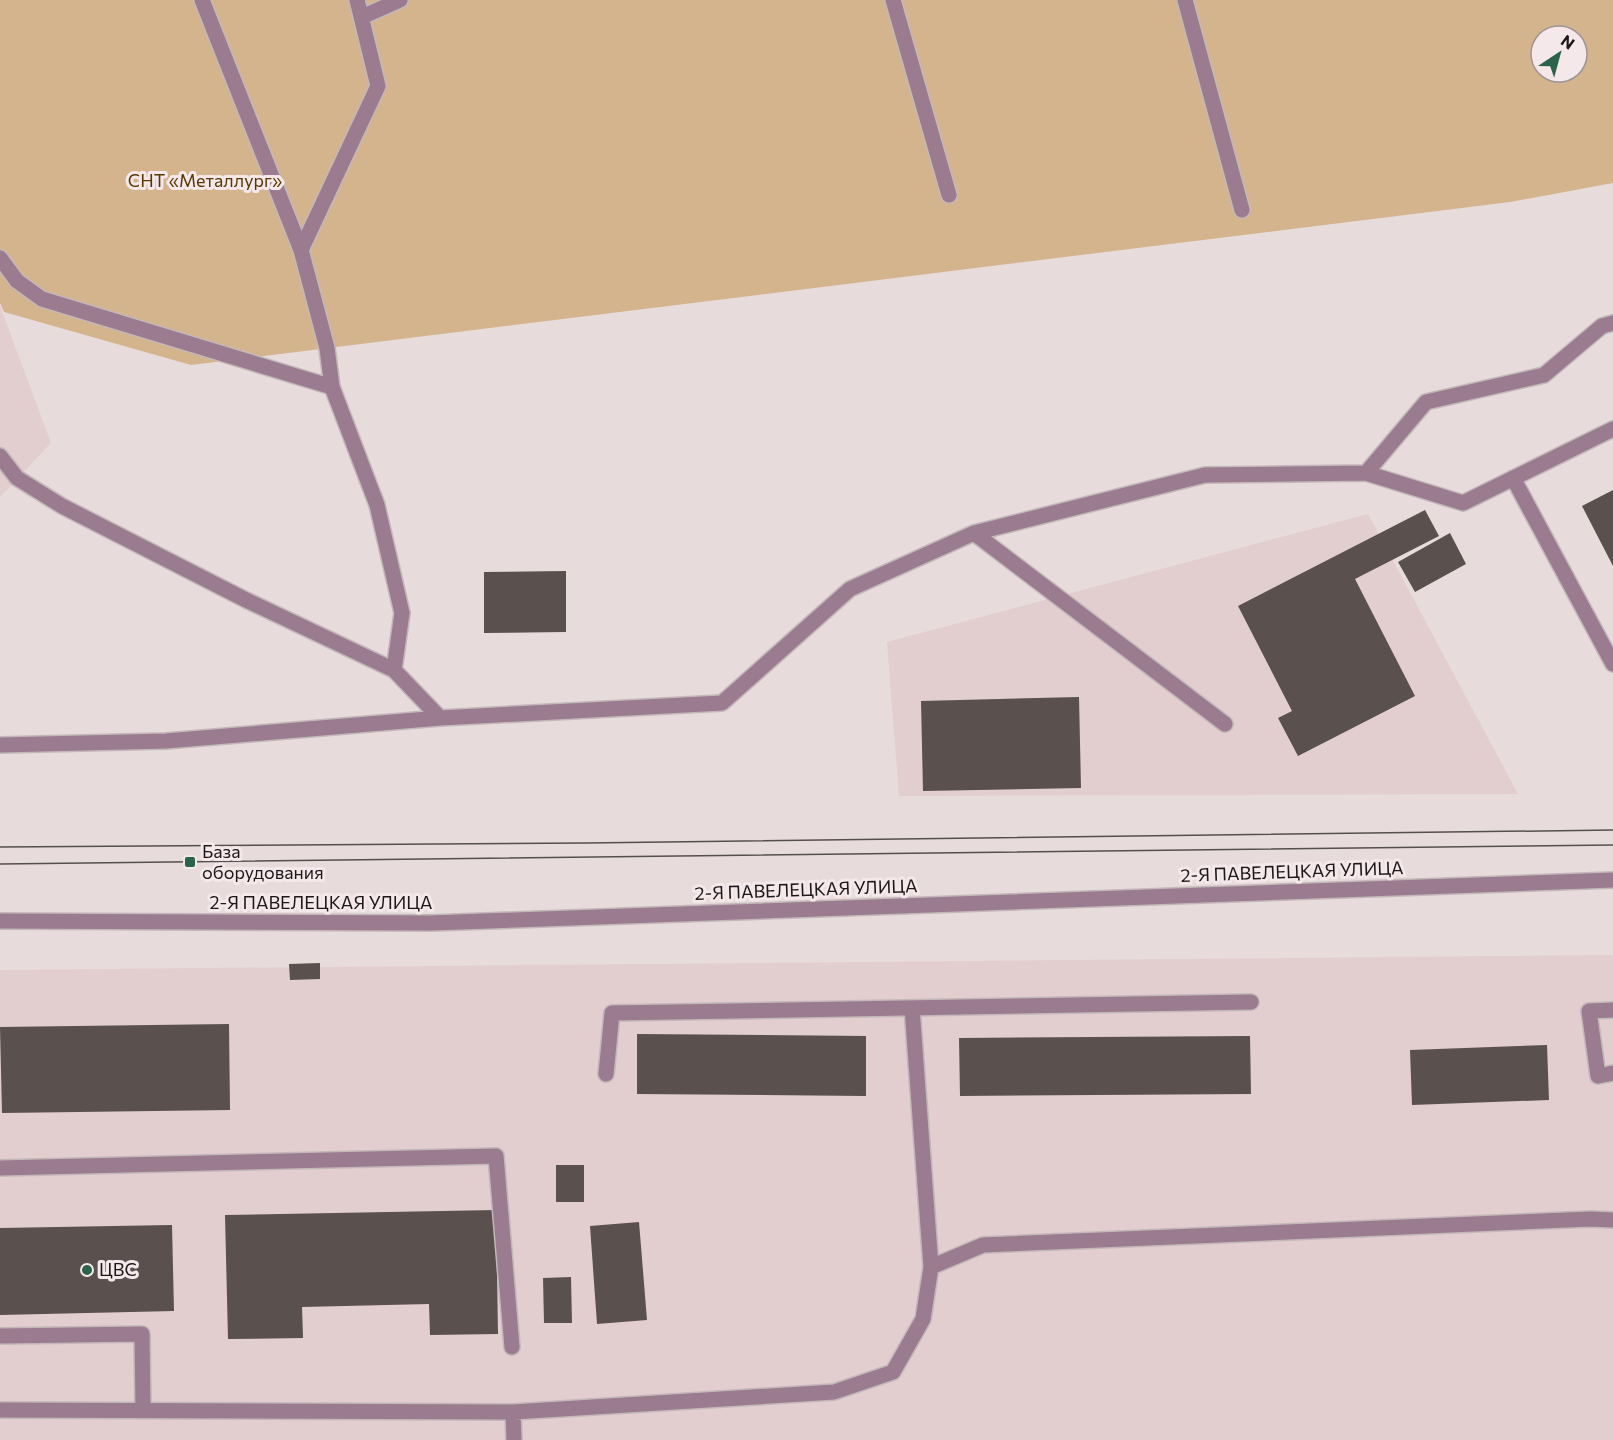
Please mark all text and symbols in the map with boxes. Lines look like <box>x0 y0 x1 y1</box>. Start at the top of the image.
north arrow <box>1529 24 1589 84</box>
text: N <box>1558 30 1579 53</box>
park label: СНТ «Металлург» <box>128 169 282 191</box>
place label: База оборудования <box>202 840 324 883</box>
marker: База оборудования <box>183 855 197 869</box>
street label: 2-Я ПАВЕЛЕЦКАЯ УЛИЦА <box>1180 856 1404 886</box>
street label: 2-Я ПАВЕЛЕЦКАЯ УЛИЦА <box>694 874 918 904</box>
street label: 2-Я ПАВЕЛЕЦКАЯ УЛИЦА <box>210 891 432 913</box>
place label: ЦВС <box>99 1258 137 1280</box>
marker: ЦВС <box>80 1263 94 1277</box>

